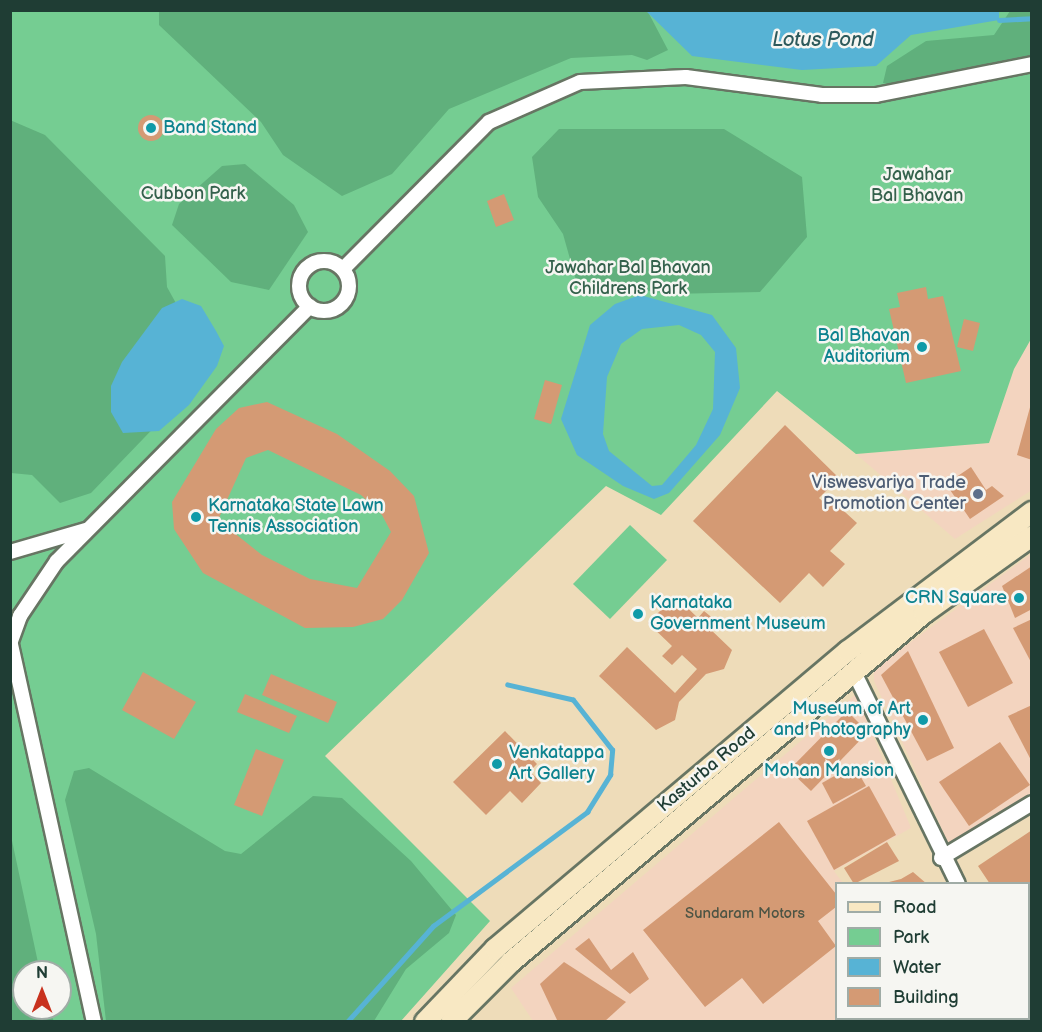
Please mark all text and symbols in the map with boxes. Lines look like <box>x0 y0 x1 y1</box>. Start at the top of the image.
water label: Lotus Pond <box>772 28 874 52</box>
place label: Band Stand <box>163 117 257 139</box>
marker: Band Stand <box>144 121 158 135</box>
park label: Jawahar Bal Bhavan <box>871 165 963 207</box>
park label: Cubbon Park <box>141 183 245 205</box>
park label: Jawahar Bal Bhavan Childrens Park <box>545 258 711 300</box>
place label: Bal Bhavan Auditorium <box>817 326 910 368</box>
marker: Bal Bhavan Auditorium <box>915 340 929 354</box>
place label: Viswesvariya Trade Promotion Center <box>811 473 966 516</box>
marker: Viswesvariya Trade Promotion Center <box>971 487 985 501</box>
place label: Karnataka State Lawn Tennis Association <box>208 496 384 538</box>
marker: Karnataka State Lawn Tennis Association <box>189 510 203 524</box>
place label: CRN Square <box>905 587 1007 609</box>
marker: CRN Square <box>1012 591 1026 605</box>
place label: Karnataka Government Museum <box>650 593 826 636</box>
marker: Karnataka Government Museum <box>631 607 645 621</box>
place label: Museum of Art and Photography <box>774 699 911 742</box>
marker: Museum of Art and Photography <box>916 713 930 727</box>
street label: Kasturba Road <box>654 723 760 817</box>
place label: Venkatappa Art Gallery <box>509 743 604 786</box>
marker: Mohan Mansion <box>822 744 836 758</box>
marker: Venkatappa Art Gallery <box>490 757 504 771</box>
place label: Mohan Mansion <box>764 760 894 782</box>
legend <box>835 882 1030 1020</box>
text: Road <box>893 897 937 918</box>
house number: Sundaram Motors <box>685 905 805 923</box>
text: Park <box>893 927 929 948</box>
text: Water <box>893 957 941 978</box>
north arrow <box>12 960 72 1020</box>
text: N <box>36 964 48 983</box>
text: Building <box>893 987 959 1008</box>

